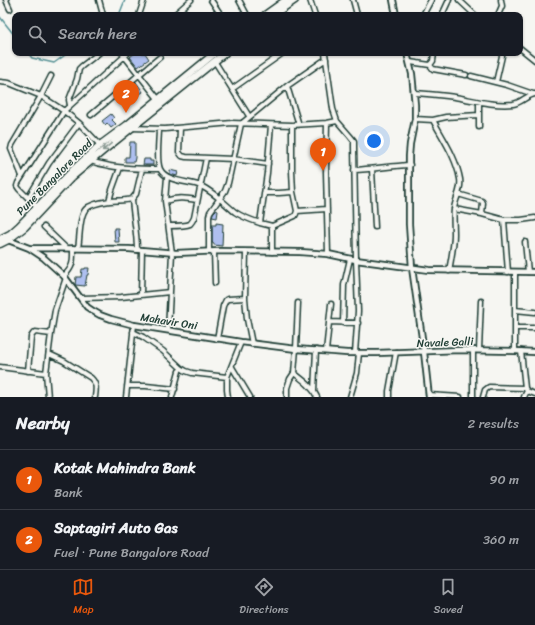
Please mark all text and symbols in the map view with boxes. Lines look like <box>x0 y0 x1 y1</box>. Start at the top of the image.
search box <box>12 12 523 56</box>
text: Search here <box>58 21 137 47</box>
icon: search <box>26 23 48 45</box>
pin: 2 <box>113 80 139 113</box>
your location <box>364 131 384 151</box>
street label: Pune Bangalore Road <box>12 134 98 220</box>
pin: 1 <box>310 138 336 171</box>
one-way arrow <box>102 143 113 152</box>
street label: Mahavir Oni <box>139 308 200 336</box>
street label: Navale Galli <box>416 332 475 353</box>
text: Nearby <box>16 408 70 438</box>
text: 2 results <box>468 412 519 435</box>
text: Kotak Mahindra Bank <box>54 455 196 481</box>
text: 1 <box>26 468 32 491</box>
text: 90 m <box>489 468 519 491</box>
text: Bank <box>54 481 83 504</box>
text: Saptagiri Auto Gas <box>54 515 178 541</box>
text: 2 <box>25 528 33 551</box>
text: 360 m <box>483 528 519 551</box>
text: Fuel · Pune Bangalore Road <box>54 541 209 564</box>
tab: Map <box>72 576 94 619</box>
tab: Directions <box>239 576 289 619</box>
tab: Saved <box>434 576 463 619</box>

